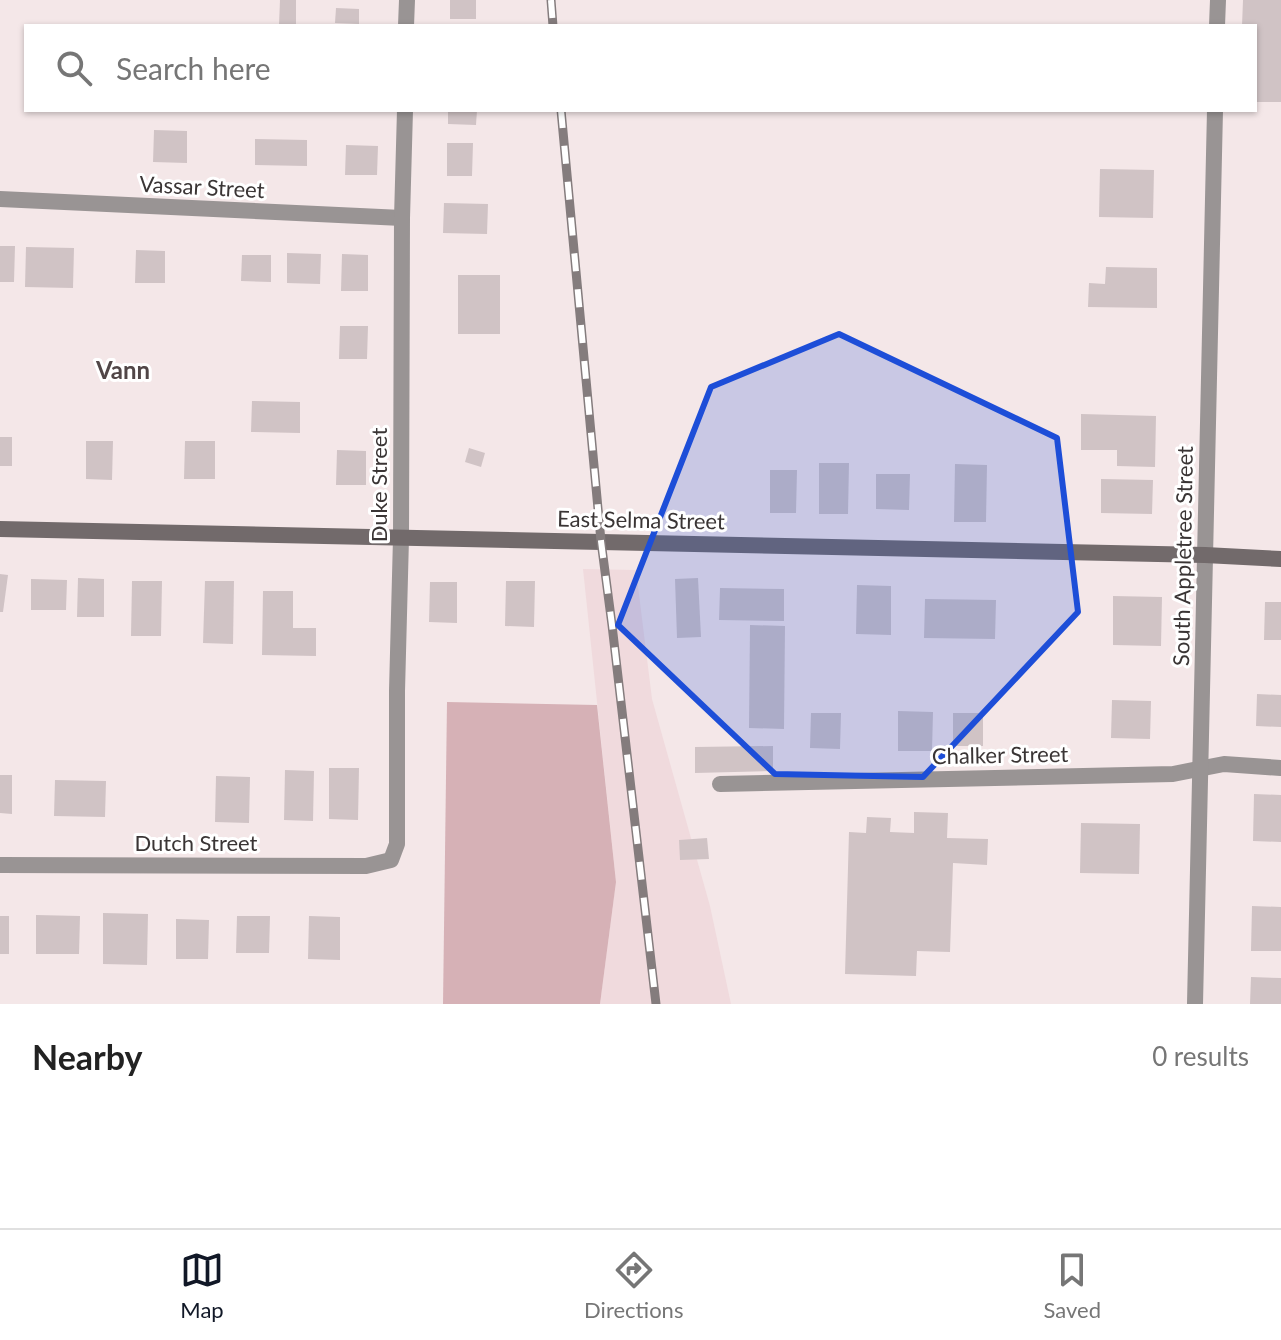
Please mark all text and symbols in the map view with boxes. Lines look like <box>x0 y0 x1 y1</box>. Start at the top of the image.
search box <box>24 24 1257 112</box>
icon: search <box>52 46 96 90</box>
text: Search here <box>116 50 271 86</box>
street label: Vassar Street <box>139 170 265 203</box>
district label: Vann <box>95 355 150 384</box>
street label: Duke Street <box>365 428 392 542</box>
street label: South Appletree Street <box>1167 446 1198 666</box>
street label: East Selma Street <box>557 505 725 534</box>
street label: Chalker Street <box>932 740 1069 769</box>
street label: Dutch Street <box>135 829 258 856</box>
text: Nearby <box>32 1036 143 1077</box>
text: 0 results <box>1152 1040 1249 1072</box>
tab: Map <box>180 1248 224 1323</box>
tab: Directions <box>584 1248 683 1323</box>
tab: Saved <box>1043 1248 1101 1323</box>

